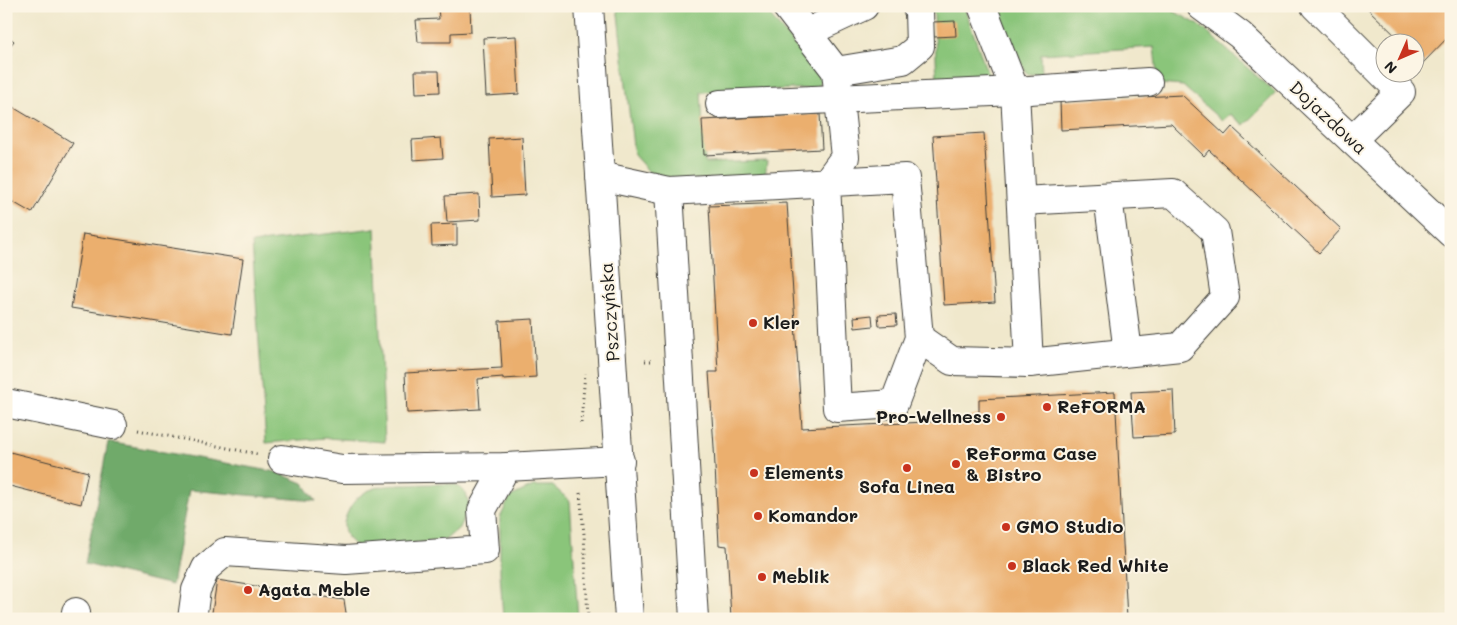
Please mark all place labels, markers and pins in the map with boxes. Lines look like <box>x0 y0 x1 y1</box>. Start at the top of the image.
place label: Kler <box>763 310 800 334</box>
marker: Kler <box>747 317 759 329</box>
place label: ReFORMA <box>1057 394 1146 418</box>
marker: ReFORMA <box>1041 401 1053 413</box>
place label: Pro-Wellness <box>876 404 991 428</box>
marker: Pro-Wellness <box>995 411 1007 423</box>
place label: ReForma Case & Bistro <box>966 441 1097 486</box>
marker: ReForma Case & Bistro <box>950 458 962 470</box>
place label: Elements <box>764 460 844 484</box>
marker: Sofa Linea <box>901 462 913 474</box>
marker: Elements <box>748 467 760 479</box>
place label: Sofa Linea <box>859 474 955 498</box>
place label: Komandor <box>768 503 858 527</box>
marker: Komandor <box>752 510 764 522</box>
place label: GMO Studio <box>1016 514 1124 538</box>
marker: GMO Studio <box>1000 521 1012 533</box>
place label: Black Red White <box>1022 553 1169 577</box>
marker: Black Red White <box>1006 560 1018 572</box>
place label: Meblik <box>772 564 829 588</box>
marker: Meblik <box>756 571 768 583</box>
place label: Agata Meble <box>258 577 370 601</box>
marker: Agata Meble <box>242 584 254 596</box>

